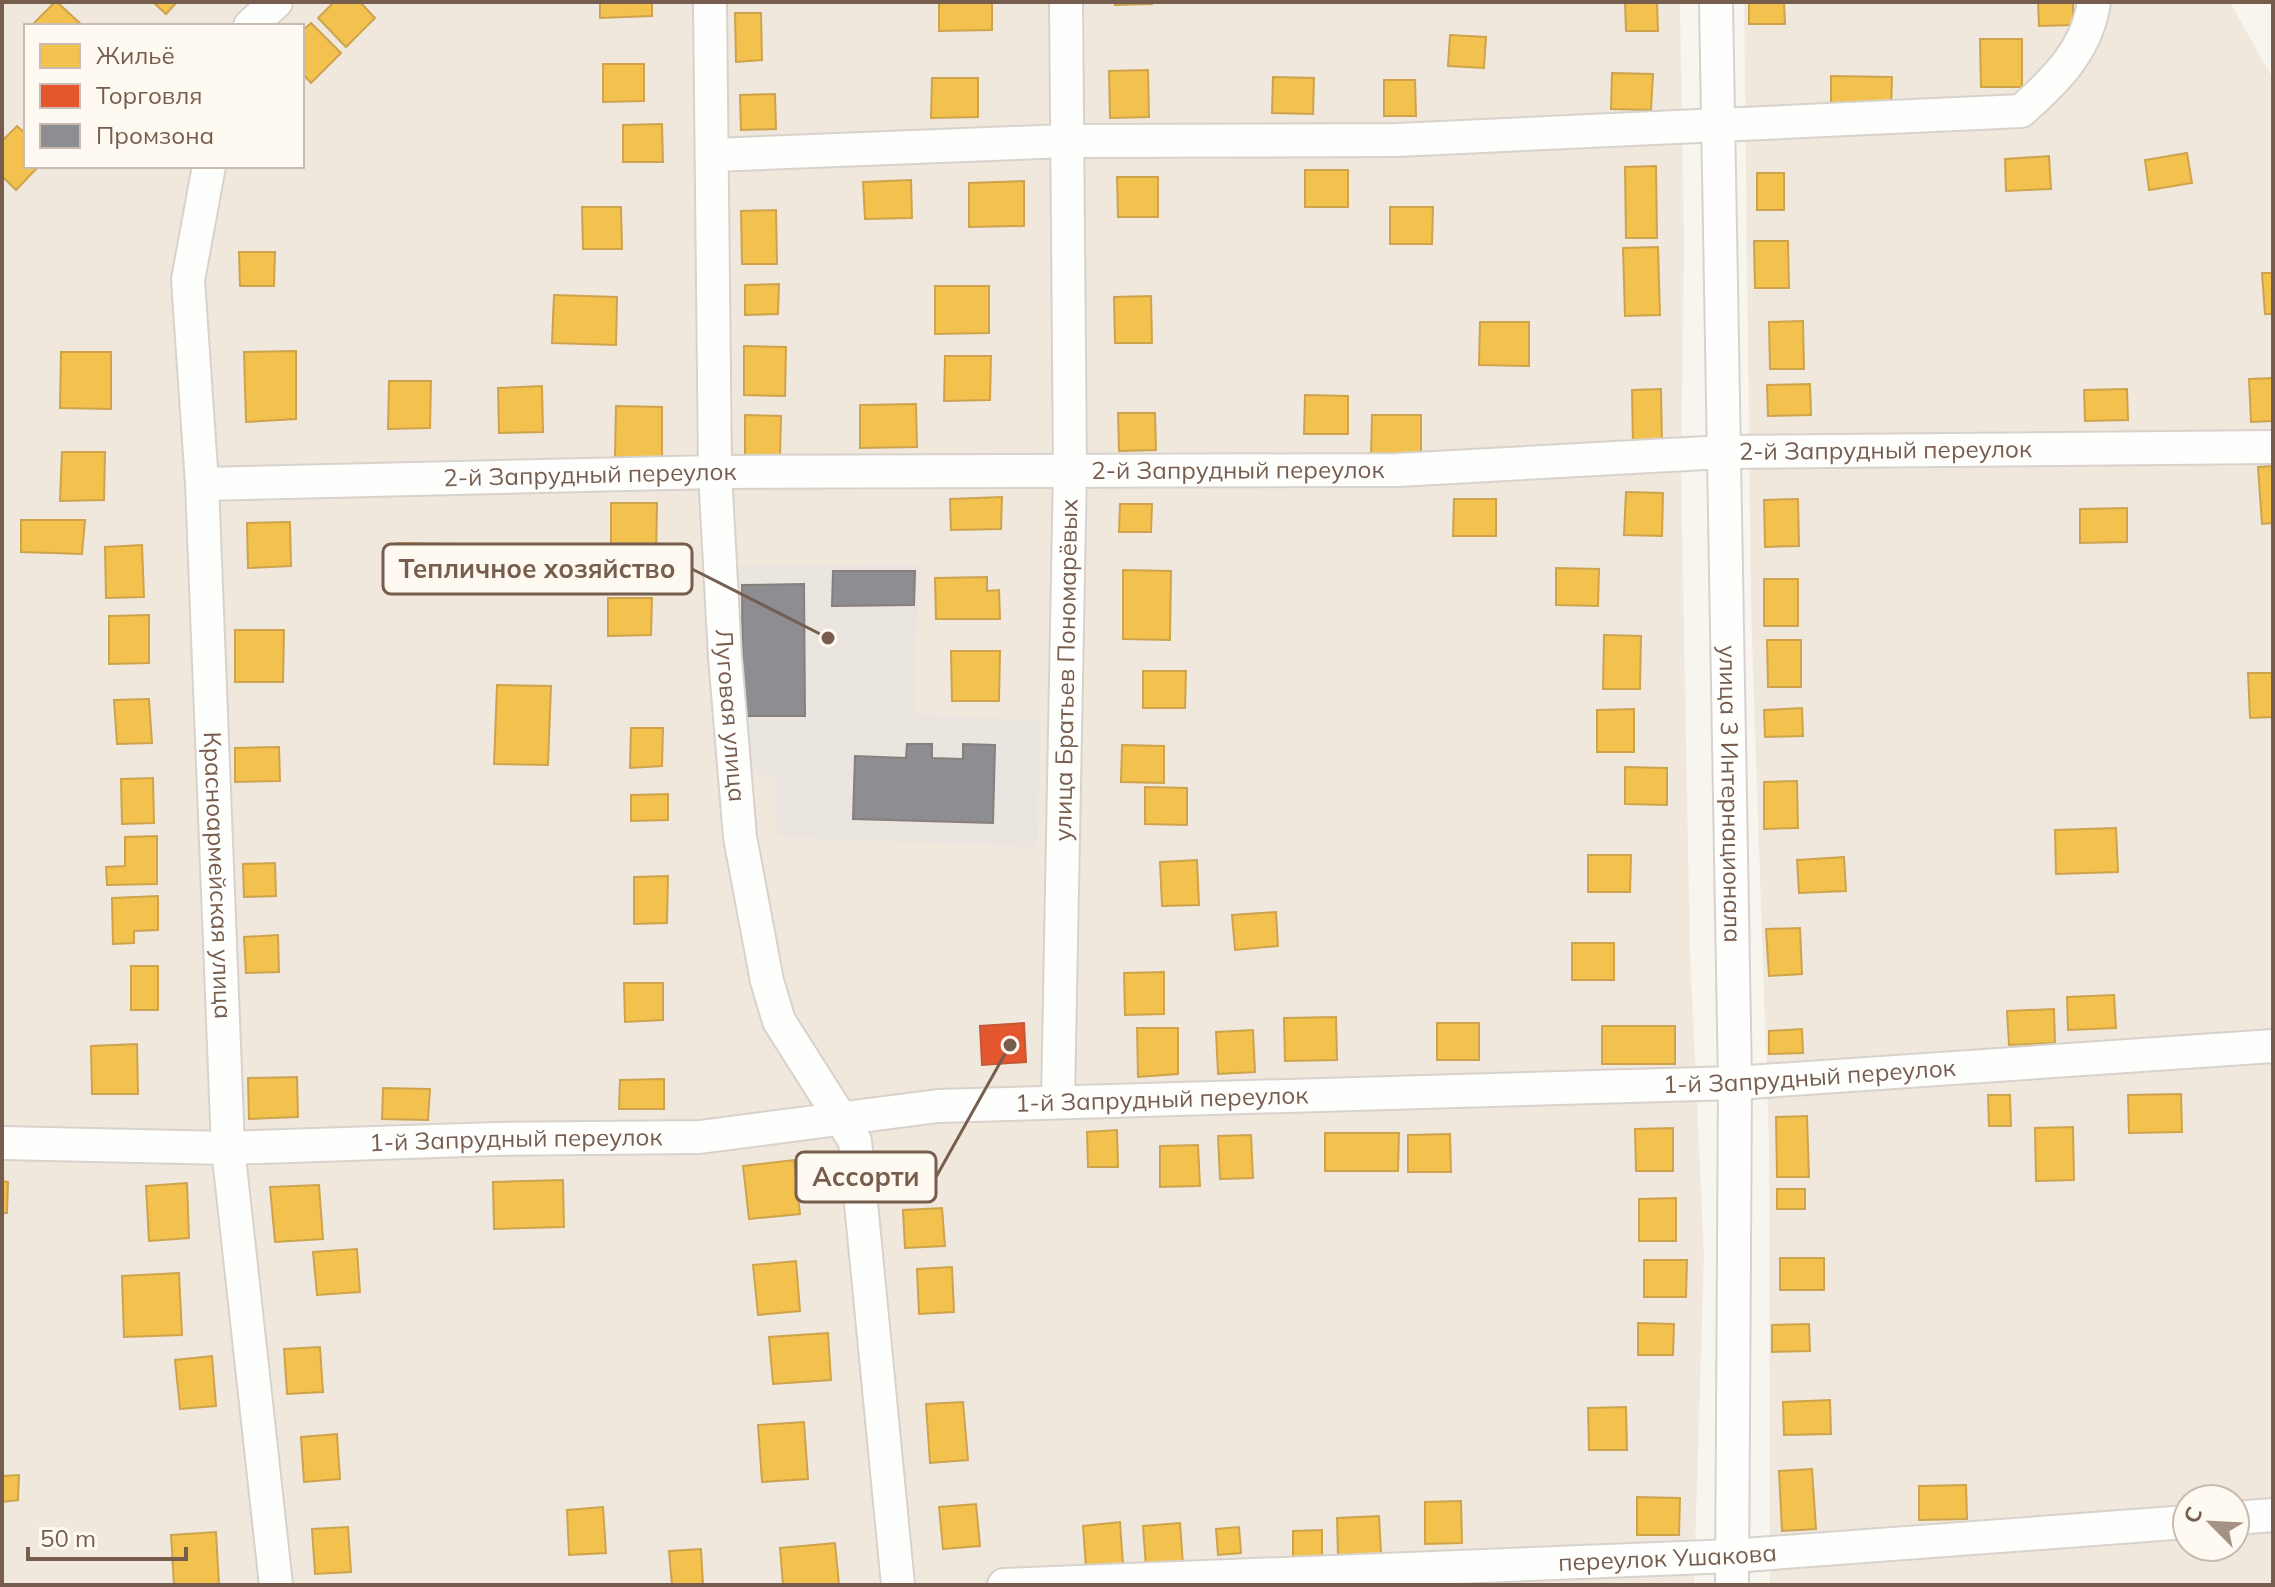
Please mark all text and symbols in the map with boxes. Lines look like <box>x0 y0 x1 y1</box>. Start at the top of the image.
legend <box>24 24 304 168</box>
text: Жильё <box>96 40 175 70</box>
text: Торговля <box>96 80 203 110</box>
text: Промзона <box>96 120 214 150</box>
street label: 2-й Запрудный переулок <box>1739 433 2032 466</box>
street label: 2-й Запрудный переулок <box>1091 454 1384 485</box>
street label: 2-й Запрудный переулок <box>443 456 736 492</box>
street label: улица Братьев Пономарёвых <box>1047 499 1083 842</box>
callout: Тепличное хозяйство <box>383 544 692 594</box>
text: Тепличное хозяйство <box>399 552 675 585</box>
street label: Луговая улица <box>710 628 753 803</box>
street label: улица 3 Интернационала <box>1713 645 1749 943</box>
street label: Красноармейская улица <box>198 731 239 1020</box>
street label: 1-й Запрудный переулок <box>1663 1052 1956 1099</box>
street label: 1-й Запрудный переулок <box>1015 1079 1309 1118</box>
street label: 1-й Запрудный переулок <box>369 1121 663 1157</box>
callout: Ассорти <box>796 1152 936 1202</box>
text: Ассорти <box>812 1160 920 1193</box>
north arrow <box>2171 1483 2251 1563</box>
text: С <box>2177 1502 2209 1527</box>
scale bar <box>28 1511 186 1561</box>
text: 50 m <box>40 1523 96 1553</box>
street label: переулок Ушакова <box>1558 1537 1778 1577</box>

